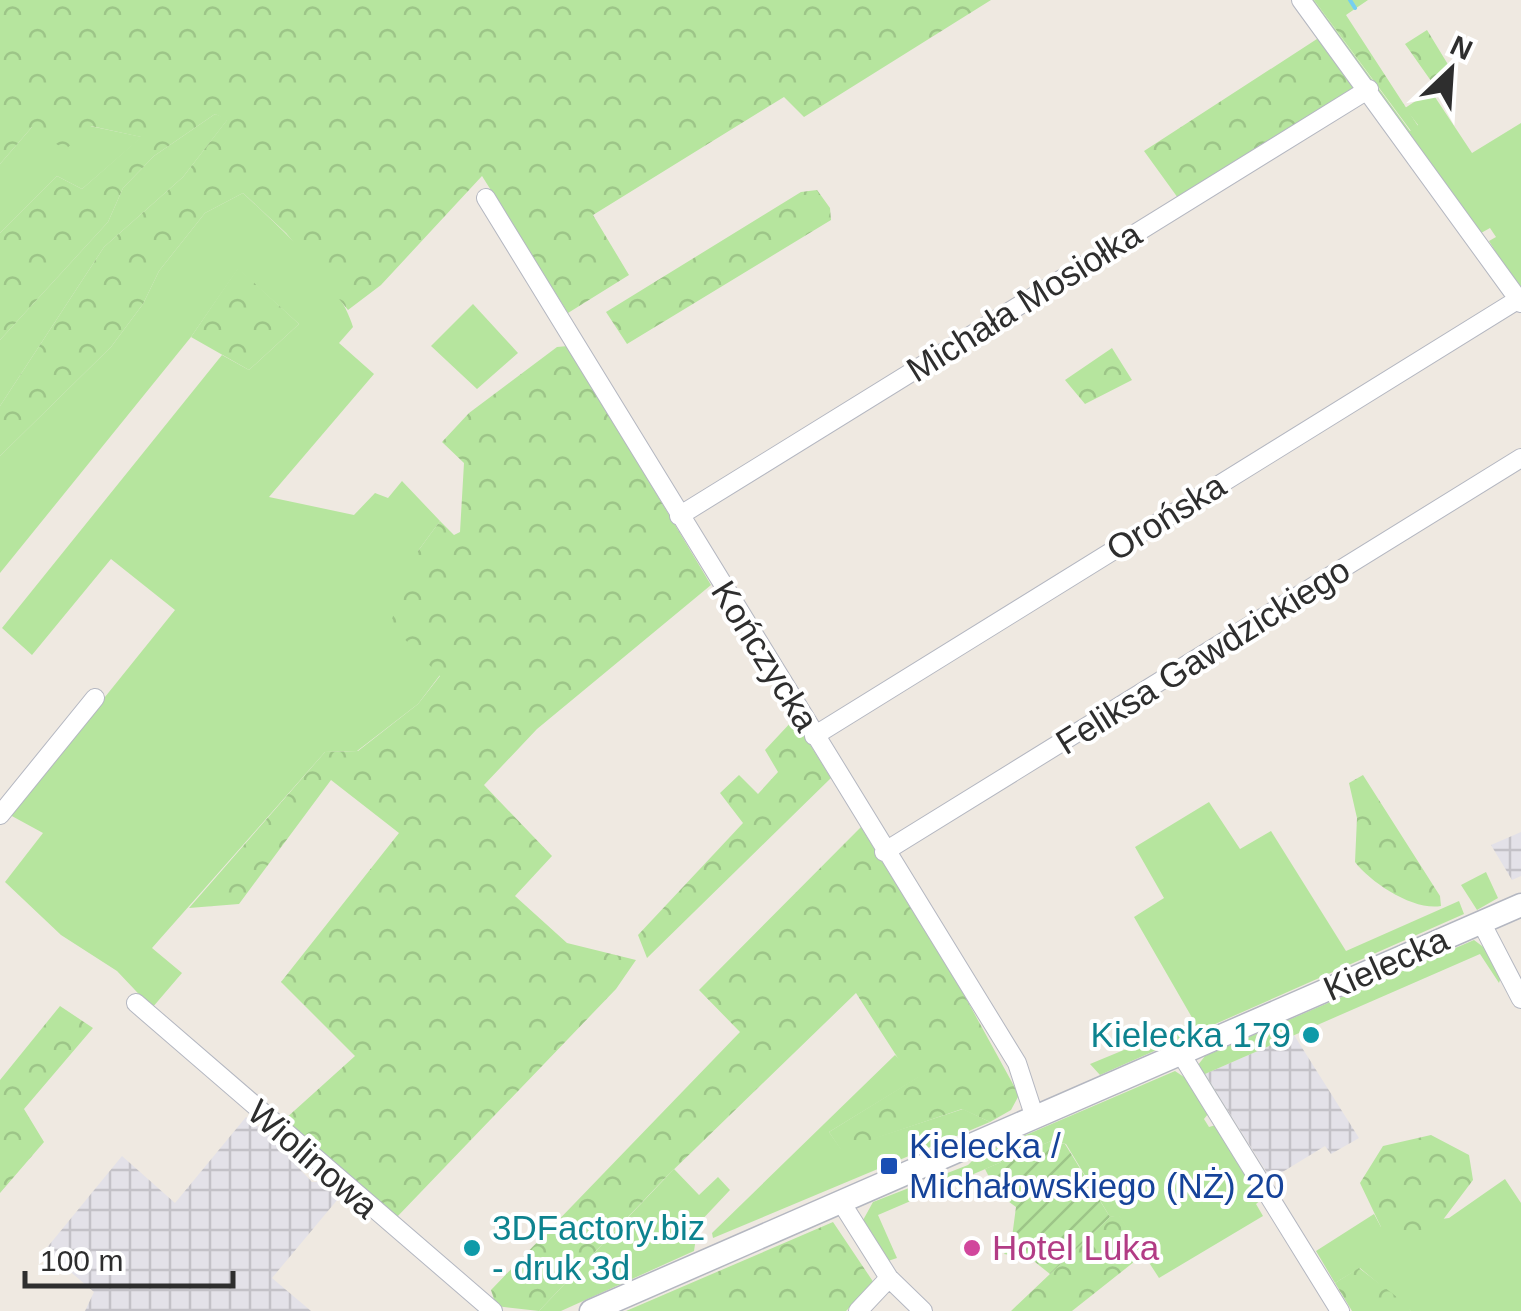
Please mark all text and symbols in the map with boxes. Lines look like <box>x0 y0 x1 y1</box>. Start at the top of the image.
north arrow <box>1401 20 1501 120</box>
text: N <box>1446 29 1477 66</box>
street label: Michała Mosiołka <box>900 214 1148 389</box>
street label: Orońska <box>1099 465 1233 568</box>
street label: Feliksa Gawdzickiego <box>1049 549 1357 762</box>
street label: Kończycka <box>704 574 827 738</box>
street label: Kielecka <box>1317 919 1455 1008</box>
place label: Kielecka 179 <box>1091 1015 1291 1054</box>
marker: Kielecka 179 <box>1300 1024 1322 1046</box>
street label: Wiolinowa <box>240 1092 387 1226</box>
place label: Kielecka / Michałowskiego (NŻ) 20 <box>909 1126 1284 1205</box>
marker: Kielecka / Michałowskiego (NŻ) 20 <box>878 1155 900 1177</box>
place label: 3DFactory.biz - druk 3d <box>492 1208 705 1287</box>
scale bar <box>25 1226 232 1288</box>
place label: Hotel Luka <box>992 1228 1160 1267</box>
marker: 3DFactory.biz - druk 3d <box>461 1237 483 1259</box>
marker: Hotel Luka <box>961 1237 983 1259</box>
text: 100 m <box>40 1244 123 1277</box>

